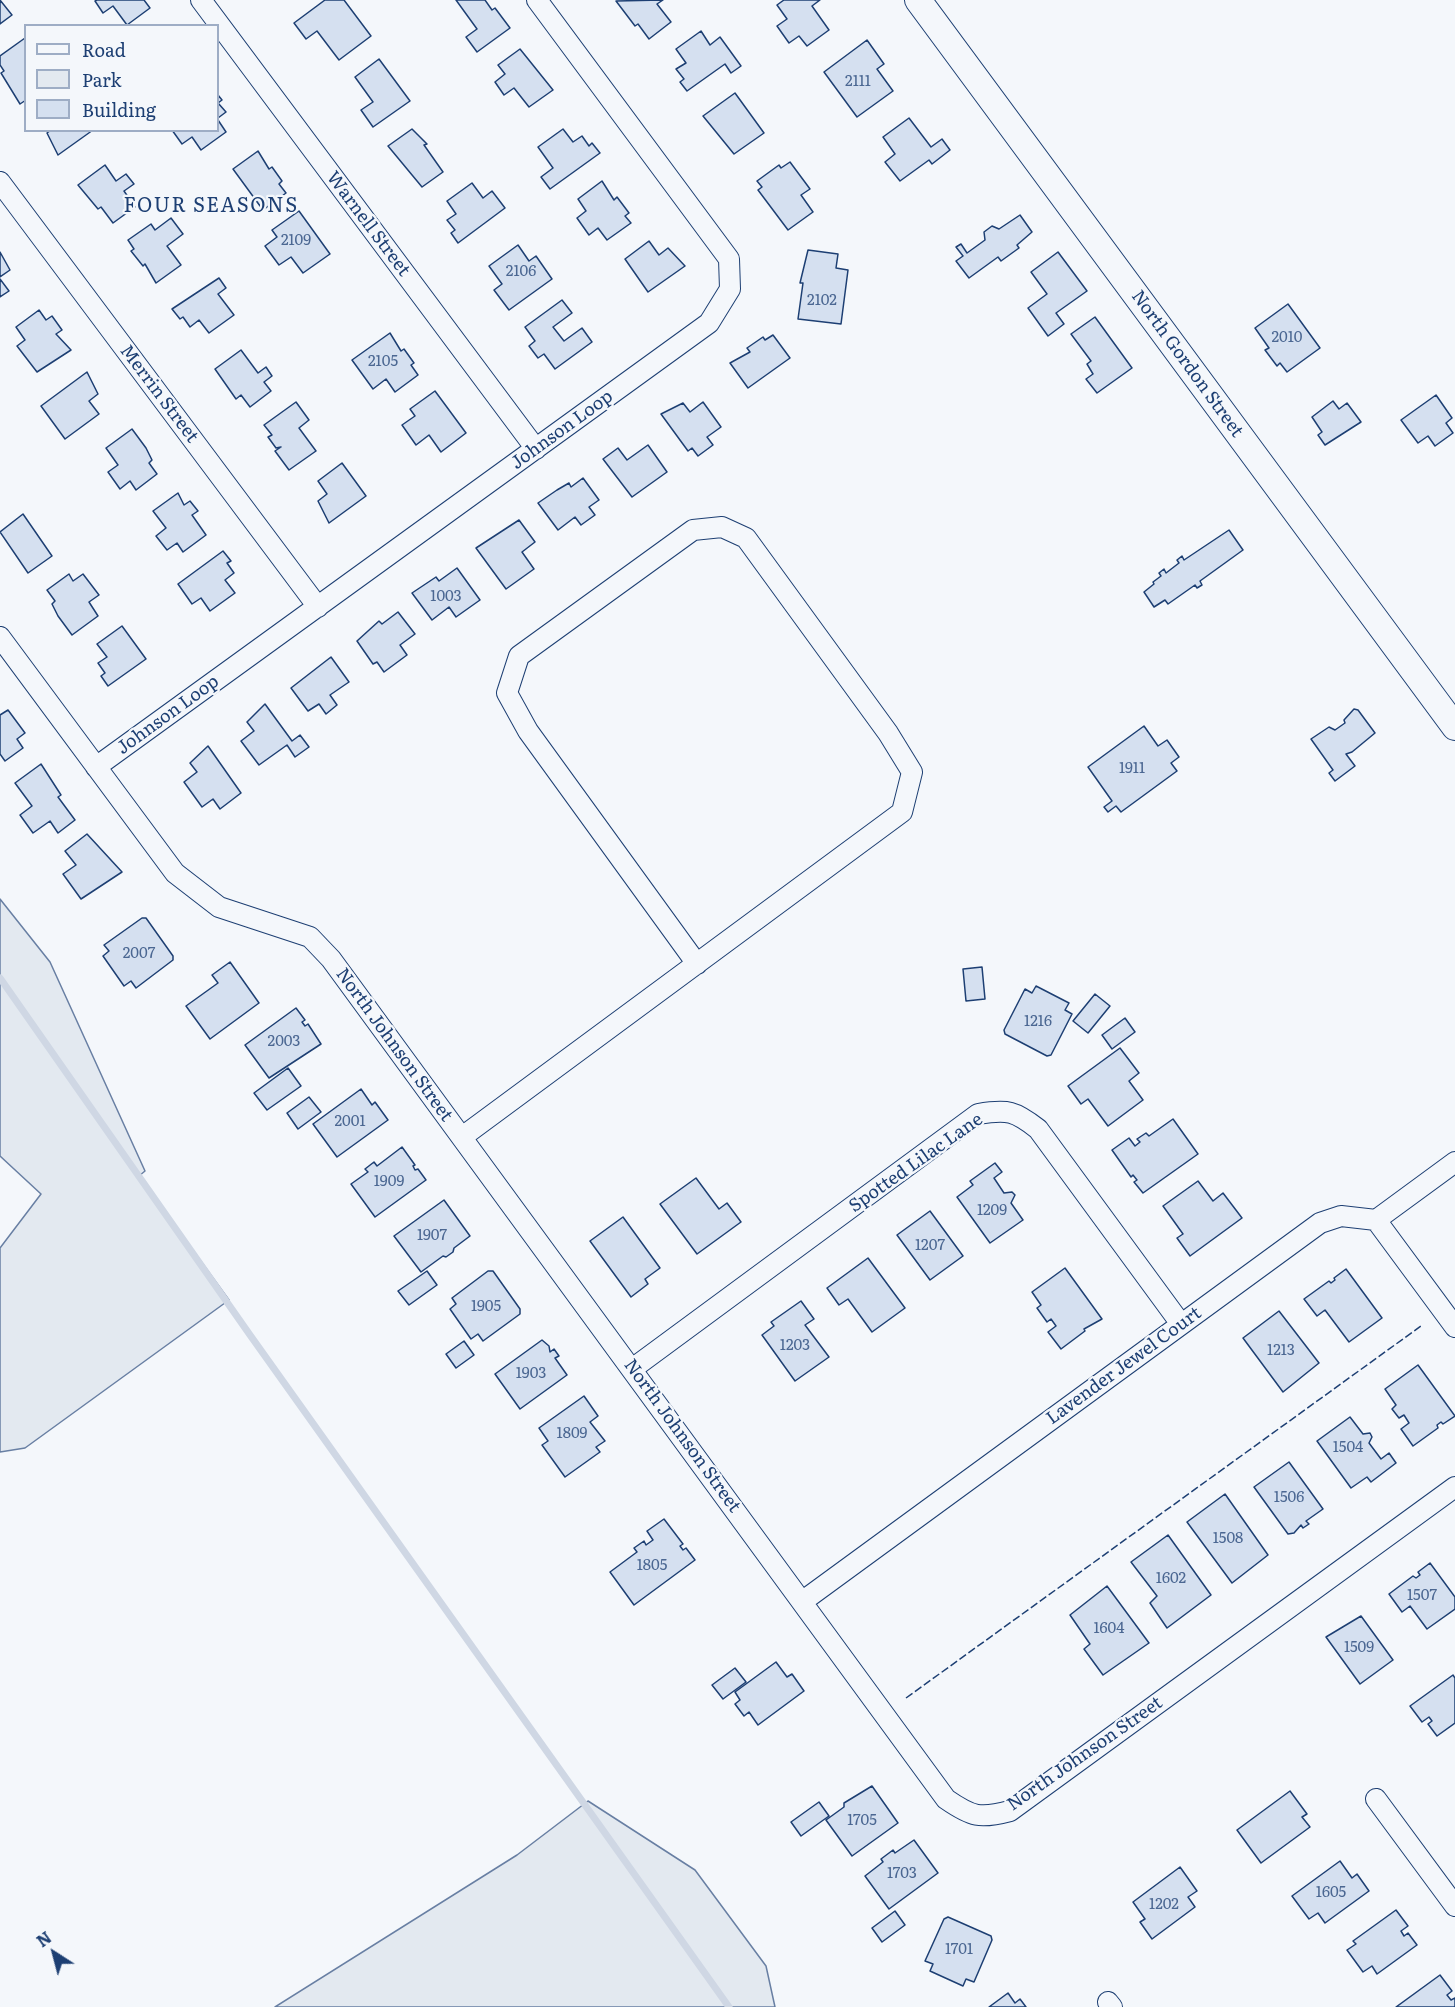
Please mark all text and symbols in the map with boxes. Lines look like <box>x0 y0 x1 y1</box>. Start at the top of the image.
legend <box>24 24 219 132</box>
text: Road <box>82 36 126 63</box>
text: Park <box>82 66 121 93</box>
house number: 2111 <box>845 73 871 91</box>
text: Building <box>82 96 156 123</box>
street label: Warnell Street <box>322 167 414 281</box>
district label: FOUR SEASONS <box>123 194 299 218</box>
house number: 2109 <box>281 232 311 250</box>
house number: 2106 <box>506 263 536 281</box>
street label: North Gordon Street <box>1126 286 1248 442</box>
house number: 2102 <box>807 292 837 310</box>
house number: 2010 <box>1271 329 1303 347</box>
street label: Merrin Street <box>115 341 203 447</box>
house number: 2105 <box>368 353 398 371</box>
street label: Johnson Loop <box>507 386 617 474</box>
house number: 1003 <box>430 588 462 606</box>
street label: Johnson Loop <box>113 671 223 759</box>
house number: 1911 <box>1119 760 1145 778</box>
house number: 2007 <box>123 945 155 963</box>
street label: North Johnson Street <box>331 964 457 1126</box>
house number: 1216 <box>1024 1013 1052 1031</box>
house number: 2003 <box>268 1033 300 1051</box>
street label: Spotted Lilac Lane <box>845 1109 987 1217</box>
house number: 2001 <box>334 1113 366 1131</box>
house number: 1909 <box>374 1173 404 1191</box>
house number: 1209 <box>977 1202 1007 1220</box>
house number: 1907 <box>417 1227 447 1245</box>
house number: 1207 <box>915 1237 945 1255</box>
house number: 1905 <box>471 1298 501 1316</box>
street label: Lavender Jewel Court <box>1042 1302 1206 1430</box>
house number: 1203 <box>780 1337 810 1355</box>
house number: 1213 <box>1267 1342 1295 1360</box>
street label: North Johnson Street <box>619 1355 745 1517</box>
house number: 1903 <box>516 1365 546 1383</box>
house number: 1809 <box>557 1425 587 1443</box>
house number: 1504 <box>1333 1439 1363 1457</box>
house number: 1506 <box>1274 1489 1304 1507</box>
house number: 1508 <box>1213 1530 1243 1548</box>
house number: 1805 <box>637 1557 667 1575</box>
house number: 1602 <box>1156 1570 1186 1588</box>
house number: 1507 <box>1407 1587 1437 1605</box>
house number: 1604 <box>1093 1620 1125 1638</box>
house number: 1509 <box>1344 1639 1374 1657</box>
street label: North Johnson Street <box>1003 1692 1167 1816</box>
house number: 1705 <box>847 1812 877 1830</box>
house number: 1703 <box>887 1865 917 1883</box>
house number: 1605 <box>1316 1884 1346 1902</box>
house number: 1202 <box>1149 1896 1179 1914</box>
north arrow <box>24 1923 84 1983</box>
text: N <box>31 1925 56 1952</box>
house number: 1701 <box>945 1941 973 1959</box>

